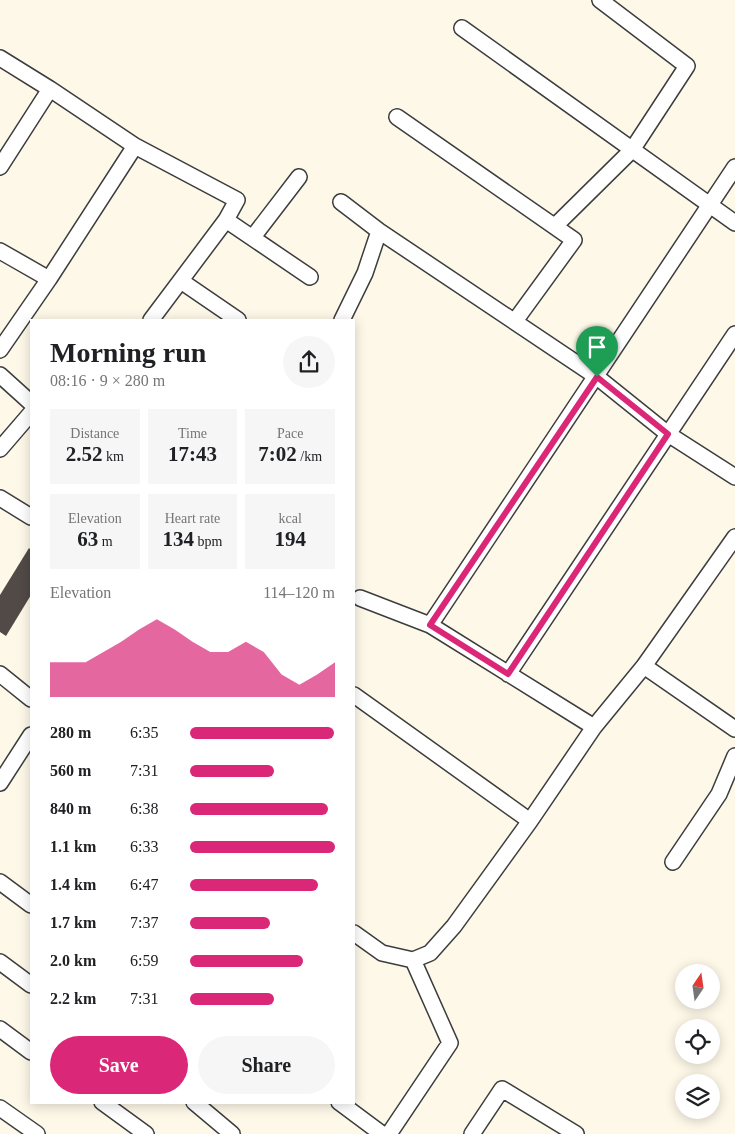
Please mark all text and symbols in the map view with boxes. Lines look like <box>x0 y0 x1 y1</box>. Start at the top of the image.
pin <box>576 326 618 377</box>
icon: arrive <box>583 333 611 361</box>
button: share <box>283 336 335 388</box>
text: Morning run <box>50 337 206 368</box>
text: 08:16 · 9 × 280 m <box>50 372 165 389</box>
text: Distance <box>70 426 119 441</box>
text: Time <box>178 426 207 441</box>
text: Pace <box>277 426 303 441</box>
text: 2.52 <box>66 442 103 466</box>
text: 17:43 <box>168 442 217 466</box>
text: 7:02 <box>258 442 297 466</box>
text: km <box>103 449 124 464</box>
text: /km <box>297 449 322 464</box>
text: Elevation <box>68 511 122 526</box>
text: Heart rate <box>165 511 220 526</box>
text: kcal <box>278 511 302 526</box>
text: 63 <box>77 527 98 551</box>
text: 134 <box>163 527 194 551</box>
text: 194 <box>274 527 306 551</box>
text: m <box>98 534 113 549</box>
text: bpm <box>194 534 222 549</box>
text: Elevation <box>50 584 111 601</box>
text: 114–120 m <box>263 584 335 601</box>
text: 280 m <box>50 724 91 741</box>
text: 6:35 <box>130 724 158 741</box>
text: 560 m <box>50 762 91 779</box>
text: 7:31 <box>130 762 158 779</box>
text: 840 m <box>50 800 91 817</box>
text: 6:38 <box>130 800 158 817</box>
text: 1.1 km <box>50 838 96 855</box>
text: 6:33 <box>130 838 158 855</box>
text: 1.4 km <box>50 876 96 893</box>
text: 6:47 <box>130 876 158 893</box>
text: 1.7 km <box>50 914 96 931</box>
text: 7:37 <box>130 914 158 931</box>
text: 2.0 km <box>50 952 96 969</box>
text: 6:59 <box>130 952 158 969</box>
north arrow <box>675 964 720 1009</box>
map controls <box>675 964 720 1119</box>
text: 2.2 km <box>50 990 96 1007</box>
text: 7:31 <box>130 990 158 1007</box>
button: locate <box>675 1019 720 1064</box>
button: Save <box>50 1036 188 1094</box>
button: Share <box>198 1036 335 1094</box>
button: layers <box>675 1074 720 1119</box>

